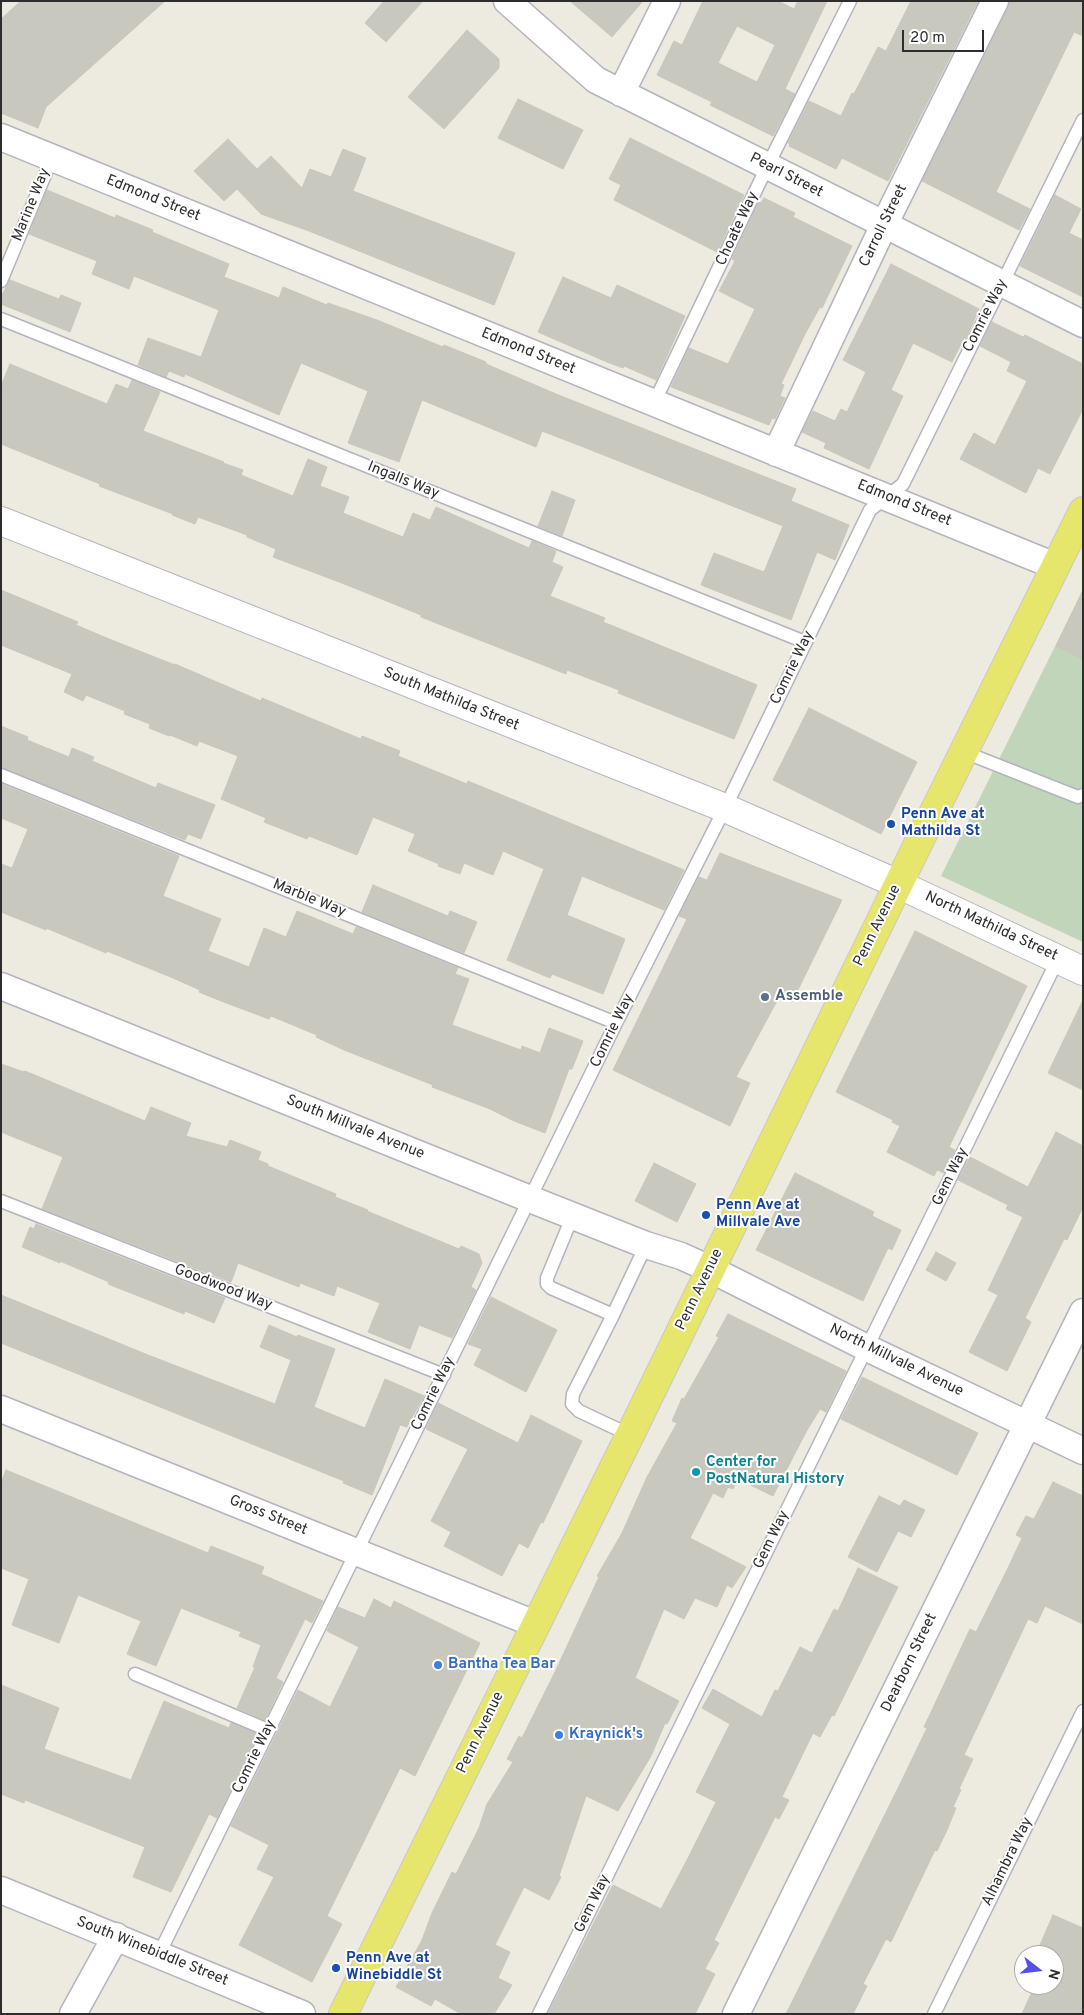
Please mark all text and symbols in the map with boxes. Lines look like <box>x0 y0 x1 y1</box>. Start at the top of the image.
scale bar <box>904 20 986 52</box>
text: 20 m <box>910 29 945 48</box>
street label: Pearl Street <box>746 150 826 202</box>
street label: Marine Way <box>9 166 55 244</box>
street label: Edmond Street <box>103 172 203 226</box>
street label: Carroll Street <box>856 182 912 270</box>
street label: Choate Way <box>713 189 763 269</box>
street label: Comrie Way <box>960 276 1012 356</box>
street label: Edmond Street <box>478 325 578 379</box>
street label: Ingalls Way <box>364 458 442 504</box>
street label: Edmond Street <box>854 477 954 531</box>
street label: Comrie Way <box>767 628 819 708</box>
street label: South Mathilda Street <box>380 665 522 735</box>
place label: Penn Ave at Mathilda St <box>901 806 985 841</box>
marker: Penn Ave at Mathilda St <box>885 818 897 830</box>
street label: Marble Way <box>270 876 348 922</box>
street label: Penn Avenue <box>851 882 905 970</box>
street label: North Mathilda Street <box>922 888 1060 966</box>
place label: Assemble <box>775 988 843 1006</box>
street label: Comrie Way <box>587 991 639 1071</box>
marker: Assemble <box>759 991 771 1003</box>
street label: South Millvale Avenue <box>283 1092 427 1164</box>
street label: Gem Way <box>929 1145 973 1209</box>
place label: Penn Ave at Millvale Ave <box>716 1197 800 1232</box>
marker: Penn Ave at Millvale Ave <box>700 1209 712 1221</box>
street label: Penn Avenue <box>673 1246 727 1334</box>
street label: Goodwood Way <box>171 1261 275 1315</box>
street label: North Millvale Avenue <box>826 1321 966 1401</box>
street label: Comrie Way <box>408 1354 460 1434</box>
place label: Center for PostNatural History <box>706 1454 845 1489</box>
marker: Center for PostNatural History <box>690 1466 702 1478</box>
street label: Gross Street <box>226 1492 310 1540</box>
street label: Gem Way <box>750 1508 794 1572</box>
street label: Dearborn Street <box>878 1611 942 1715</box>
place label: Bantha Tea Bar <box>448 1656 555 1674</box>
marker: Bantha Tea Bar <box>432 1659 444 1671</box>
street label: Penn Avenue <box>454 1689 508 1777</box>
street label: Comrie Way <box>229 1717 281 1797</box>
place label: Kraynick's <box>569 1726 643 1744</box>
marker: Kraynick's <box>553 1729 565 1741</box>
street label: Alhambra Way <box>979 1815 1037 1909</box>
street label: Gem Way <box>571 1872 615 1936</box>
street label: South Winebiddle Street <box>74 1913 230 1991</box>
north arrow <box>1014 1945 1064 1995</box>
place label: Penn Ave at Winebiddle St <box>346 1950 442 1985</box>
marker: Penn Ave at Winebiddle St <box>330 1962 342 1974</box>
text: N <box>1043 1967 1062 1981</box>

